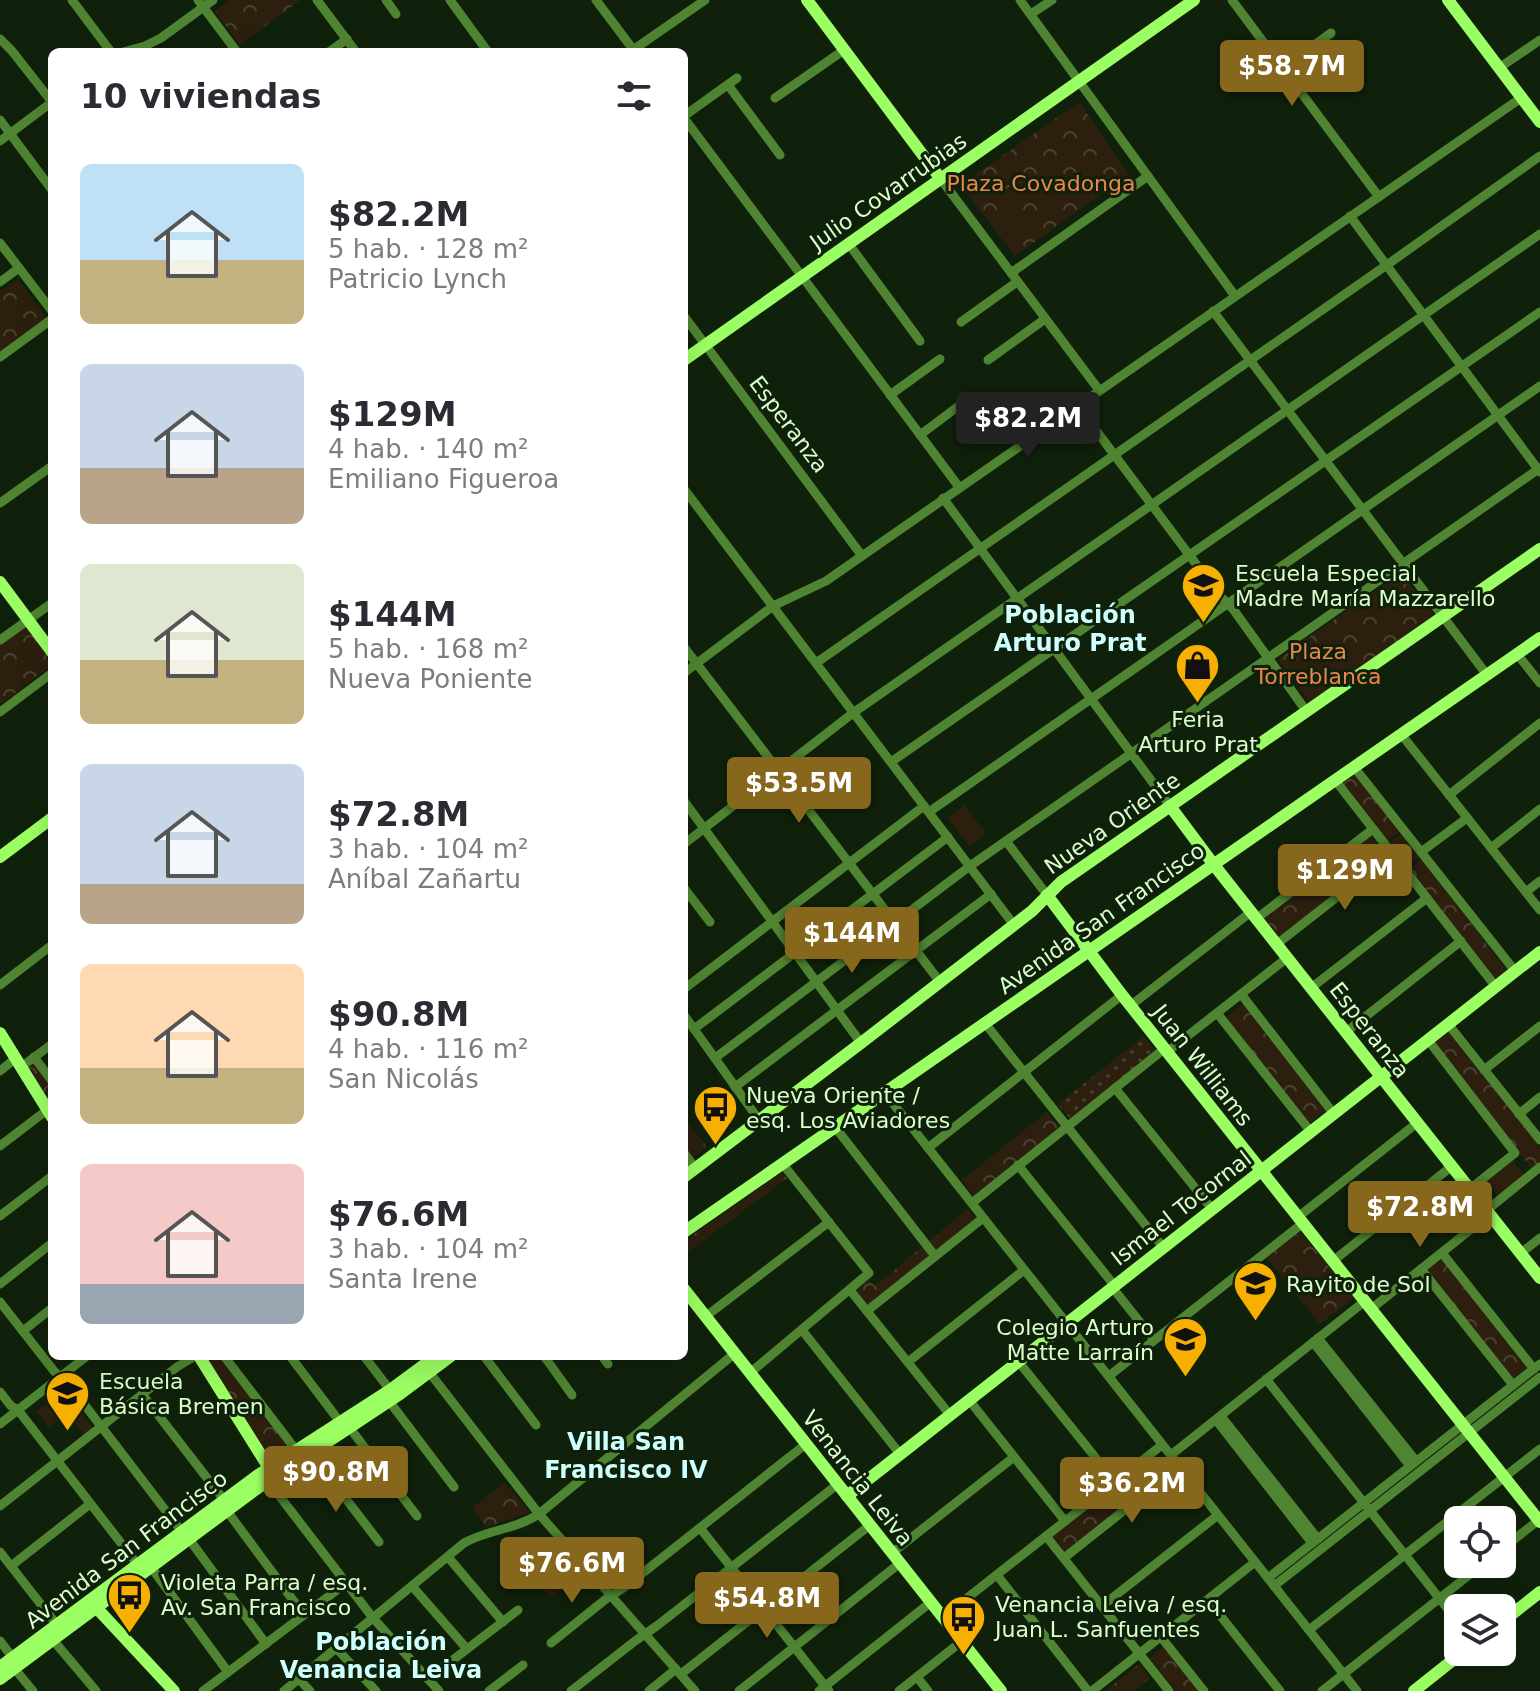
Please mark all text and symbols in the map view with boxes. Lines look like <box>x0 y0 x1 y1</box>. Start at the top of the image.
pin: $58.7M <box>1227 40 1357 108</box>
text: $58.7M <box>1238 51 1346 81</box>
icon: filters <box>612 74 656 118</box>
text: 10 viviendas <box>80 76 322 116</box>
street label: Julio Covarrubias <box>804 128 971 256</box>
park label: Plaza Covadonga <box>946 171 1136 196</box>
text: $82.2M <box>328 194 469 234</box>
icon: home <box>144 196 240 292</box>
text: 5 hab. · 128 m² <box>328 234 528 264</box>
text: Patricio Lynch <box>328 264 507 294</box>
street label: Esperanza <box>744 371 833 477</box>
pin: $82.2M <box>963 392 1093 460</box>
text: $129M <box>328 394 456 434</box>
icon: home <box>144 396 240 492</box>
text: $82.2M <box>974 403 1082 433</box>
text: 4 hab. · 140 m² <box>328 434 528 464</box>
text: Emiliano Figueroa <box>328 464 559 494</box>
place label: Escuela Especial Madre María Mazzarello <box>1235 561 1495 611</box>
school or university icon: Escuela Especial Madre María Mazzarello <box>1180 562 1228 625</box>
text: $144M <box>328 594 456 634</box>
icon: home <box>144 596 240 692</box>
district label: Población Arturo Prat <box>994 601 1146 657</box>
text: 5 hab. · 168 m² <box>328 634 528 664</box>
park label: Plaza Torreblanca <box>1254 639 1382 689</box>
shop icon: Feria Arturo Prat <box>1174 642 1222 705</box>
text: Nueva Poniente <box>328 664 533 694</box>
place label: Feria Arturo Prat <box>1138 707 1258 757</box>
pin: $53.5M <box>734 757 864 825</box>
street label: Nueva Oriente <box>1040 767 1185 879</box>
text: $53.5M <box>745 768 853 798</box>
text: $72.8M <box>328 794 469 834</box>
icon: home <box>144 796 240 892</box>
text: 3 hab. · 104 m² <box>328 834 528 864</box>
street label: Avenida San Francisco <box>993 838 1209 999</box>
pin: $129M <box>1289 844 1401 912</box>
text: $129M <box>1296 855 1394 885</box>
text: Aníbal Zañartu <box>328 864 521 894</box>
pin: $144M <box>796 907 908 975</box>
text: $144M <box>803 918 901 948</box>
street label: Esperanza <box>1325 978 1415 1083</box>
text: $90.8M <box>328 994 469 1034</box>
icon: home <box>144 996 240 1092</box>
street label: Juan Williams <box>1146 998 1258 1131</box>
text: 4 hab. · 116 m² <box>328 1034 528 1064</box>
text: San Nicolás <box>328 1064 479 1094</box>
place label: Nueva Oriente / esq. Los Aviadores <box>746 1083 950 1133</box>
bus stop icon: Nueva Oriente / esq. Los Aviadores <box>691 1084 739 1147</box>
street label: Ismael Tocornal <box>1106 1146 1256 1271</box>
pin: $72.8M <box>1355 1181 1485 1249</box>
text: $72.8M <box>1366 1192 1474 1222</box>
text: $76.6M <box>328 1194 469 1234</box>
icon: home <box>144 1196 240 1292</box>
text: 3 hab. · 104 m² <box>328 1234 528 1264</box>
school or university icon: Rayito de Sol <box>1231 1260 1279 1323</box>
text: Santa Irene <box>328 1264 478 1294</box>
place label: Rayito de Sol <box>1286 1272 1431 1297</box>
place label: Colegio Arturo Matte Larraín <box>996 1315 1154 1365</box>
school or university icon: Colegio Arturo Matte Larraín <box>1161 1316 1209 1379</box>
place label: Escuela Básica Bremen <box>99 1369 264 1419</box>
school or university icon: Escuela Básica Bremen <box>44 1370 92 1433</box>
street label: Venancia Leiva <box>797 1406 918 1551</box>
district label: Villa San Francisco IV <box>544 1428 708 1484</box>
pin: $90.8M <box>271 1446 401 1514</box>
text: $90.8M <box>282 1457 390 1487</box>
pin: $36.2M <box>1067 1457 1197 1525</box>
street label: Avenida San Francisco <box>21 1465 232 1633</box>
text: $36.2M <box>1078 1468 1186 1498</box>
map controls <box>1444 1506 1516 1666</box>
button: locate <box>1444 1506 1516 1578</box>
pin: $76.6M <box>507 1537 637 1605</box>
text: $76.6M <box>518 1548 626 1578</box>
place label: Violeta Parra / esq. Av. San Francisco <box>161 1570 368 1620</box>
bus stop icon: Violeta Parra / esq. Av. San Francisco <box>106 1571 154 1634</box>
pin: $54.8M <box>702 1572 832 1640</box>
text: $54.8M <box>713 1583 821 1613</box>
place label: Venancia Leiva / esq. Juan L. Sanfuentes <box>993 1592 1227 1642</box>
bus stop icon: Venancia Leiva / esq. Juan L. Sanfuentes <box>940 1593 988 1656</box>
button: layers <box>1444 1594 1516 1666</box>
district label: Población Venancia Leiva <box>280 1628 482 1684</box>

